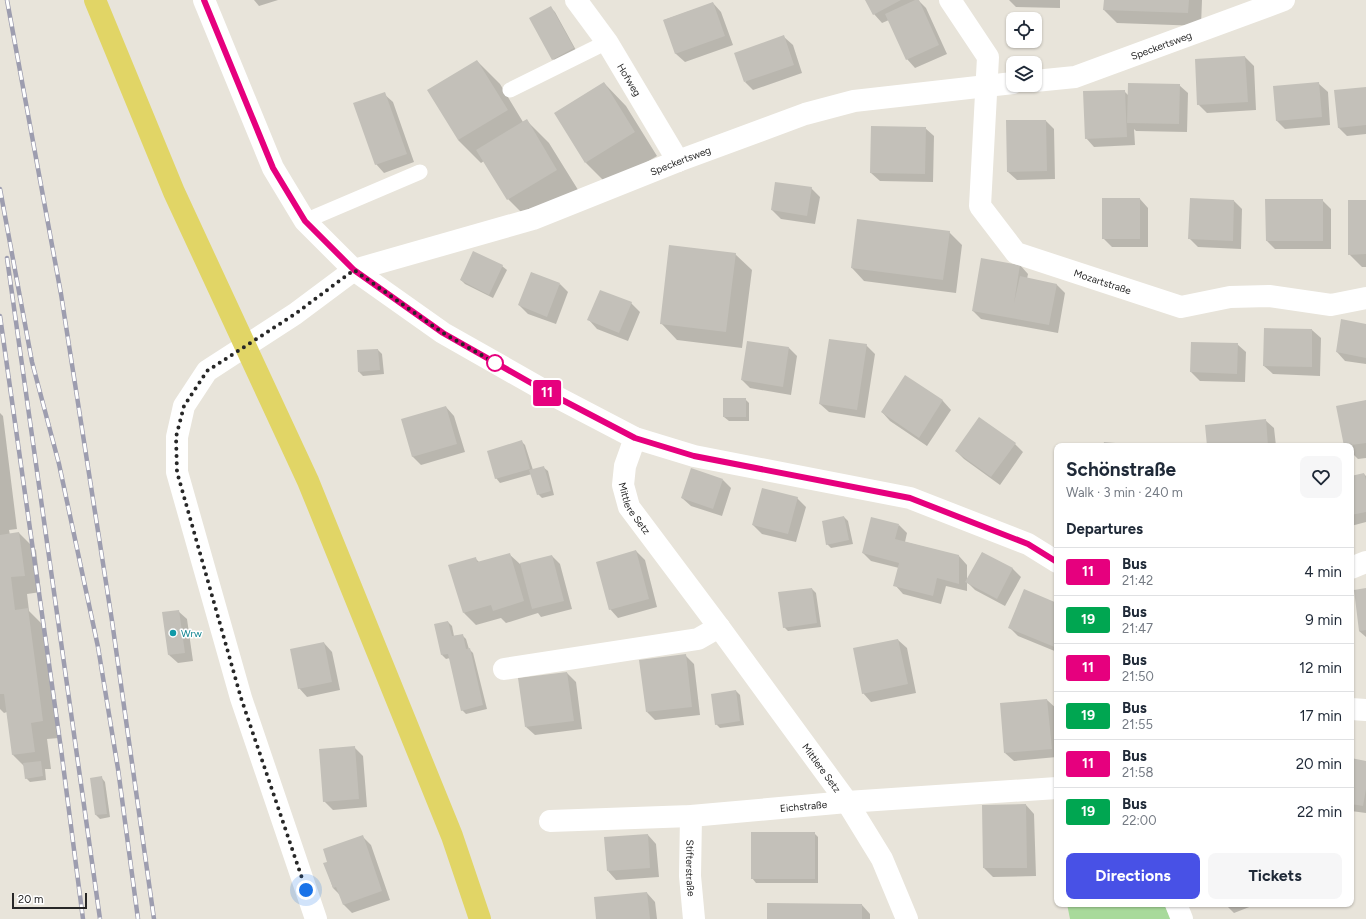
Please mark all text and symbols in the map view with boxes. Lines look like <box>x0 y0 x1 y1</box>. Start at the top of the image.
map controls <box>1006 12 1042 92</box>
button: locate <box>1006 12 1042 48</box>
street label: Speckertsweg <box>1129 29 1194 63</box>
button: layers <box>1006 56 1042 92</box>
street label: Hofweg <box>614 61 644 99</box>
street label: Speckertsweg <box>648 143 713 179</box>
street label: Mozartstraße <box>1072 266 1133 297</box>
unlabelled marker <box>486 354 504 372</box>
line badge: 11 <box>529 380 565 406</box>
text: 11 <box>541 384 553 401</box>
button: heart <box>1300 456 1342 498</box>
text: Schönstraße <box>1066 458 1176 481</box>
street label: Mittlere Setz <box>616 481 653 537</box>
text: Walk · 3 min · 240 m <box>1066 485 1183 500</box>
text: Departures <box>1066 520 1143 538</box>
text: Bus <box>1122 555 1147 573</box>
text: 11 <box>1082 563 1094 580</box>
text: 4 min <box>1304 563 1342 581</box>
text: 21:42 <box>1122 573 1153 588</box>
text: Bus <box>1122 603 1147 621</box>
text: 19 <box>1081 611 1095 628</box>
text: 9 min <box>1305 611 1342 629</box>
text: 21:47 <box>1122 621 1153 636</box>
place label: Wrw <box>181 627 202 640</box>
marker: Wrw <box>168 628 178 638</box>
text: Bus <box>1122 651 1147 669</box>
text: 11 <box>1082 659 1094 676</box>
text: 12 min <box>1299 659 1342 677</box>
text: 21:50 <box>1122 669 1154 684</box>
text: Bus <box>1122 699 1147 717</box>
text: 19 <box>1081 707 1095 724</box>
text: 17 min <box>1299 707 1342 725</box>
text: 21:55 <box>1122 717 1153 732</box>
street label: Mittlere Setz <box>799 741 844 795</box>
text: Bus <box>1122 747 1147 765</box>
text: 11 <box>1082 755 1094 772</box>
text: 20 min <box>1296 755 1342 773</box>
text: 21:58 <box>1122 765 1153 780</box>
text: Bus <box>1122 795 1147 813</box>
street label: Eichstraße <box>779 798 828 815</box>
text: 19 <box>1081 803 1095 820</box>
text: 22 min <box>1297 803 1342 821</box>
text: 22:00 <box>1122 813 1157 828</box>
street label: Stifterstraße <box>683 840 698 897</box>
button: Directions <box>1066 853 1200 899</box>
button: Tickets <box>1208 853 1342 899</box>
your location <box>296 880 316 900</box>
scale bar <box>12 891 87 910</box>
text: 20 m <box>18 893 43 906</box>

